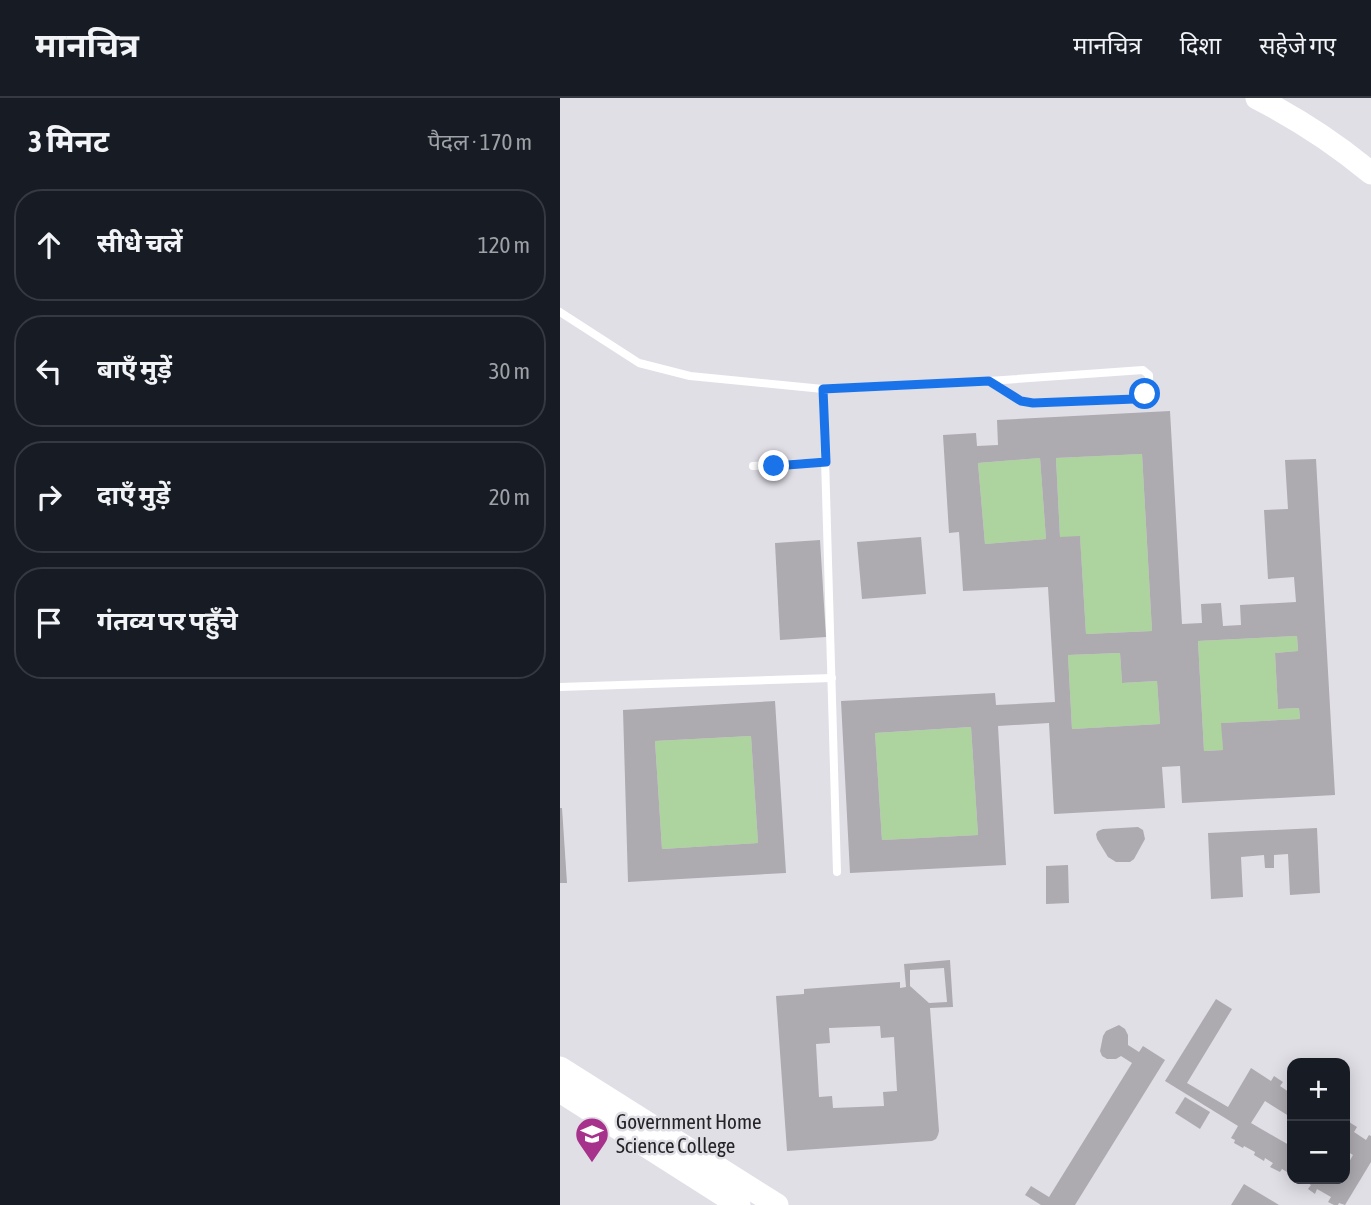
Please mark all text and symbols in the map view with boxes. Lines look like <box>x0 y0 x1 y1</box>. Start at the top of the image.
text: मानचित्र <box>35 26 139 64</box>
text: मानचित्र <box>1073 32 1142 59</box>
text: दिशा <box>1180 32 1221 59</box>
text: सहेजे गए <box>1259 32 1336 59</box>
text: 3 मिनट <box>28 124 109 158</box>
text: पैदल · 170 m <box>428 129 532 155</box>
icon: ahead <box>30 226 68 264</box>
text: सीधे चलें <box>97 228 183 258</box>
text: 120 m <box>478 232 530 258</box>
icon: left <box>30 352 68 390</box>
text: बाएँ मुड़ें <box>97 354 172 384</box>
text: 30 m <box>489 358 530 384</box>
route start <box>1129 378 1160 409</box>
route end <box>758 450 789 481</box>
icon: right <box>30 478 68 516</box>
text: दाएँ मुड़ें <box>97 480 170 510</box>
text: 20 m <box>489 484 530 510</box>
icon: arrive <box>30 604 68 642</box>
text: गंतव्य पर पहुँचे <box>97 606 238 636</box>
map controls <box>1287 1058 1350 1184</box>
button: + <box>1287 1058 1350 1121</box>
place label: Government Home Science College <box>616 1109 762 1157</box>
school or university icon: Government Home Science College <box>573 1115 611 1164</box>
button: − <box>1287 1121 1350 1184</box>

